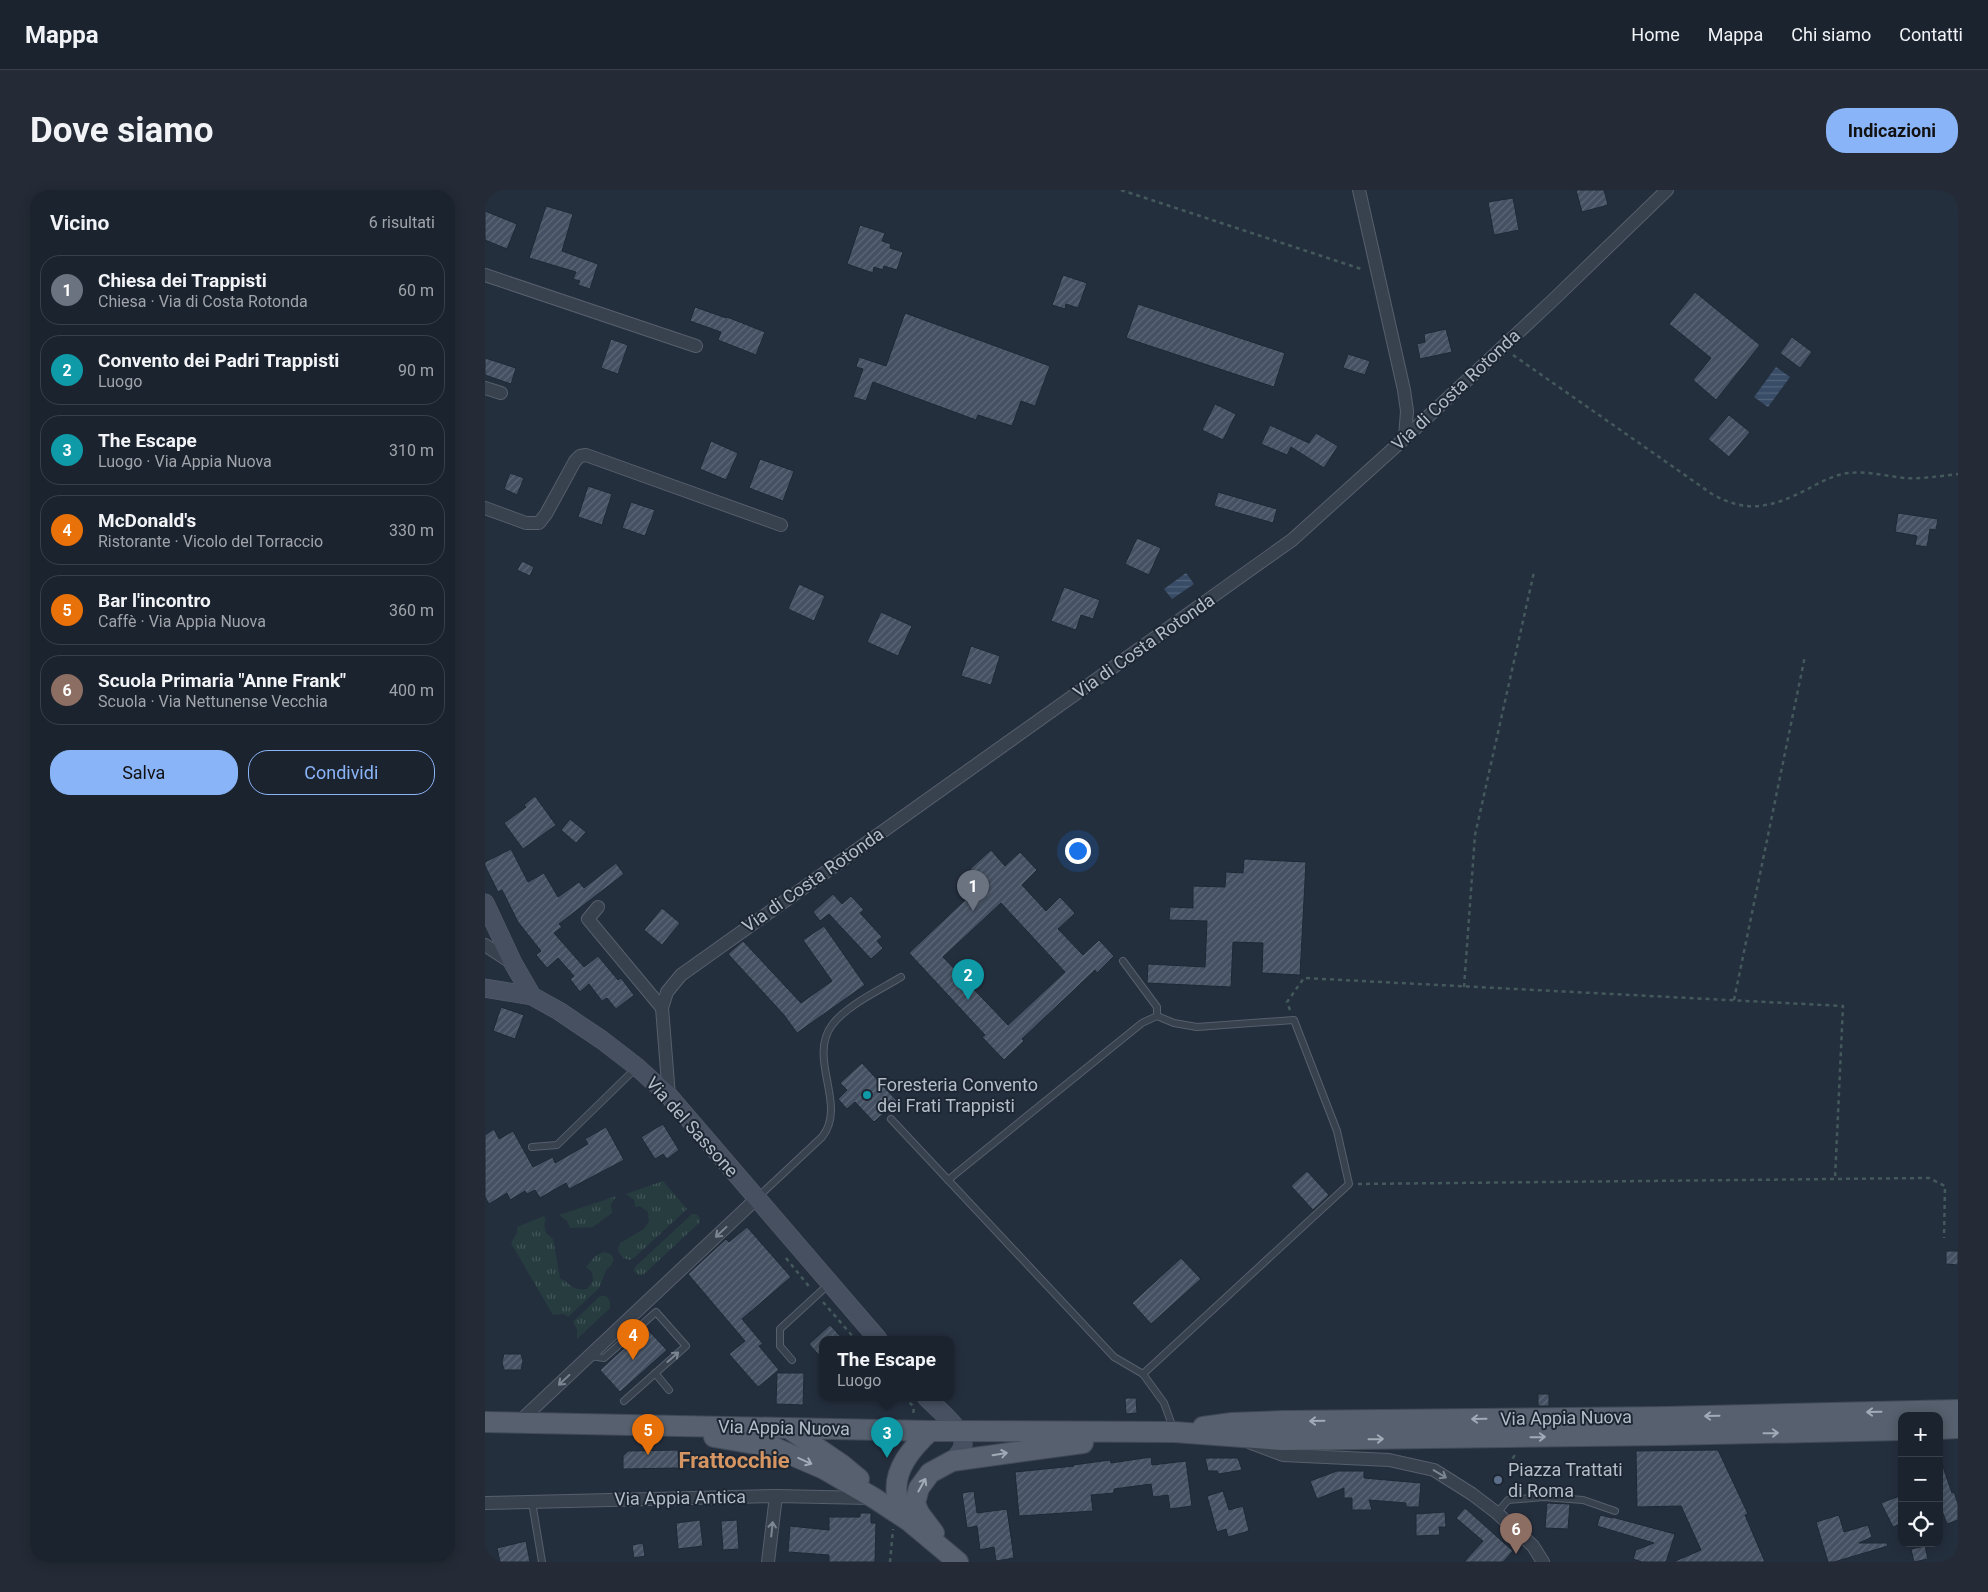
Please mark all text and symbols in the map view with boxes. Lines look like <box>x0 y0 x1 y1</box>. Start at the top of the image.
text: Mappa <box>25 21 99 49</box>
text: Home <box>1631 24 1680 45</box>
text: Mappa <box>1708 24 1763 45</box>
text: Chi siamo <box>1791 24 1871 45</box>
text: Contatti <box>1899 24 1963 45</box>
button: Indicazioni <box>1826 108 1958 153</box>
text: Dove siamo <box>30 110 213 151</box>
text: Vicino <box>50 211 109 235</box>
text: 6 risultati <box>369 213 435 232</box>
text: Chiesa dei Trappisti <box>98 269 267 292</box>
text: 1 <box>62 281 72 300</box>
text: 60 m <box>398 281 434 300</box>
text: Chiesa · Via di Costa Rotonda <box>98 292 308 311</box>
street label: Via di Costa Rotonda <box>1387 325 1524 455</box>
text: Convento dei Padri Trappisti <box>98 349 339 372</box>
text: 2 <box>62 361 72 380</box>
text: 90 m <box>398 361 434 380</box>
text: Luogo <box>98 372 142 391</box>
text: The Escape <box>98 429 197 452</box>
text: 3 <box>62 441 72 460</box>
text: 310 m <box>389 441 434 460</box>
text: Luogo · Via Appia Nuova <box>98 452 272 471</box>
text: McDonald's <box>98 509 196 532</box>
text: 4 <box>62 521 72 540</box>
text: 330 m <box>389 521 434 540</box>
text: Ristorante · Vicolo del Torraccio <box>98 532 323 551</box>
text: Bar l'incontro <box>98 589 211 612</box>
street label: Via di Costa Rotonda <box>1069 589 1218 702</box>
text: 5 <box>62 601 72 620</box>
text: 360 m <box>389 601 434 620</box>
text: Caffè · Via Appia Nuova <box>98 612 266 631</box>
text: Scuola Primaria "Anne Frank" <box>98 669 346 692</box>
text: 6 <box>62 681 72 700</box>
text: 400 m <box>389 681 434 700</box>
text: Scuola · Via Nettunense Vecchia <box>98 692 328 711</box>
button: Salva <box>50 750 238 795</box>
button: Condividi <box>248 750 435 795</box>
street label: Via di Costa Rotonda <box>738 823 887 936</box>
your location <box>1065 838 1091 864</box>
pin: 1 <box>957 870 989 911</box>
pin: 2 <box>952 959 984 1000</box>
street label: Via del Sassone <box>642 1072 743 1181</box>
place label: Foresteria Convento dei Frati Trappisti <box>877 1074 1038 1116</box>
marker: Foresteria Convento dei Frati Trappisti <box>861 1089 873 1101</box>
one-way arrow <box>714 1226 727 1238</box>
pin: 4 <box>617 1319 649 1360</box>
popup <box>819 1336 954 1401</box>
text: The Escape <box>837 1348 936 1371</box>
one-way arrow <box>666 1351 679 1363</box>
text: Luogo <box>837 1371 881 1390</box>
one-way arrow <box>558 1374 571 1386</box>
street label: Via Appia Nuova <box>1500 1406 1632 1429</box>
one-way arrow <box>1867 1407 1883 1417</box>
one-way arrow <box>1704 1411 1720 1421</box>
map controls <box>1898 1412 1943 1547</box>
button: + <box>1898 1412 1943 1457</box>
pin: 5 <box>632 1414 664 1455</box>
one-way arrow <box>1472 1414 1488 1424</box>
street label: Via Appia Nuova <box>718 1416 850 1439</box>
one-way arrow <box>1309 1416 1326 1426</box>
pin: 3 <box>871 1417 903 1458</box>
one-way arrow <box>1762 1428 1779 1438</box>
one-way arrow <box>1530 1432 1546 1442</box>
one-way arrow <box>1368 1434 1384 1444</box>
district label: Frattocchie <box>678 1448 790 1473</box>
one-way arrow <box>992 1448 1008 1458</box>
one-way arrow <box>797 1456 812 1466</box>
button: − <box>1898 1457 1943 1502</box>
place label: Piazza Trattati di Roma <box>1508 1459 1623 1501</box>
one-way arrow <box>1433 1470 1447 1480</box>
marker: Piazza Trattati di Roma <box>1492 1474 1504 1486</box>
one-way arrow <box>918 1479 928 1493</box>
street label: Via Appia Antica <box>614 1486 746 1509</box>
button: locate <box>1898 1502 1943 1547</box>
pin: 6 <box>1500 1513 1532 1554</box>
one-way arrow <box>767 1521 777 1537</box>

